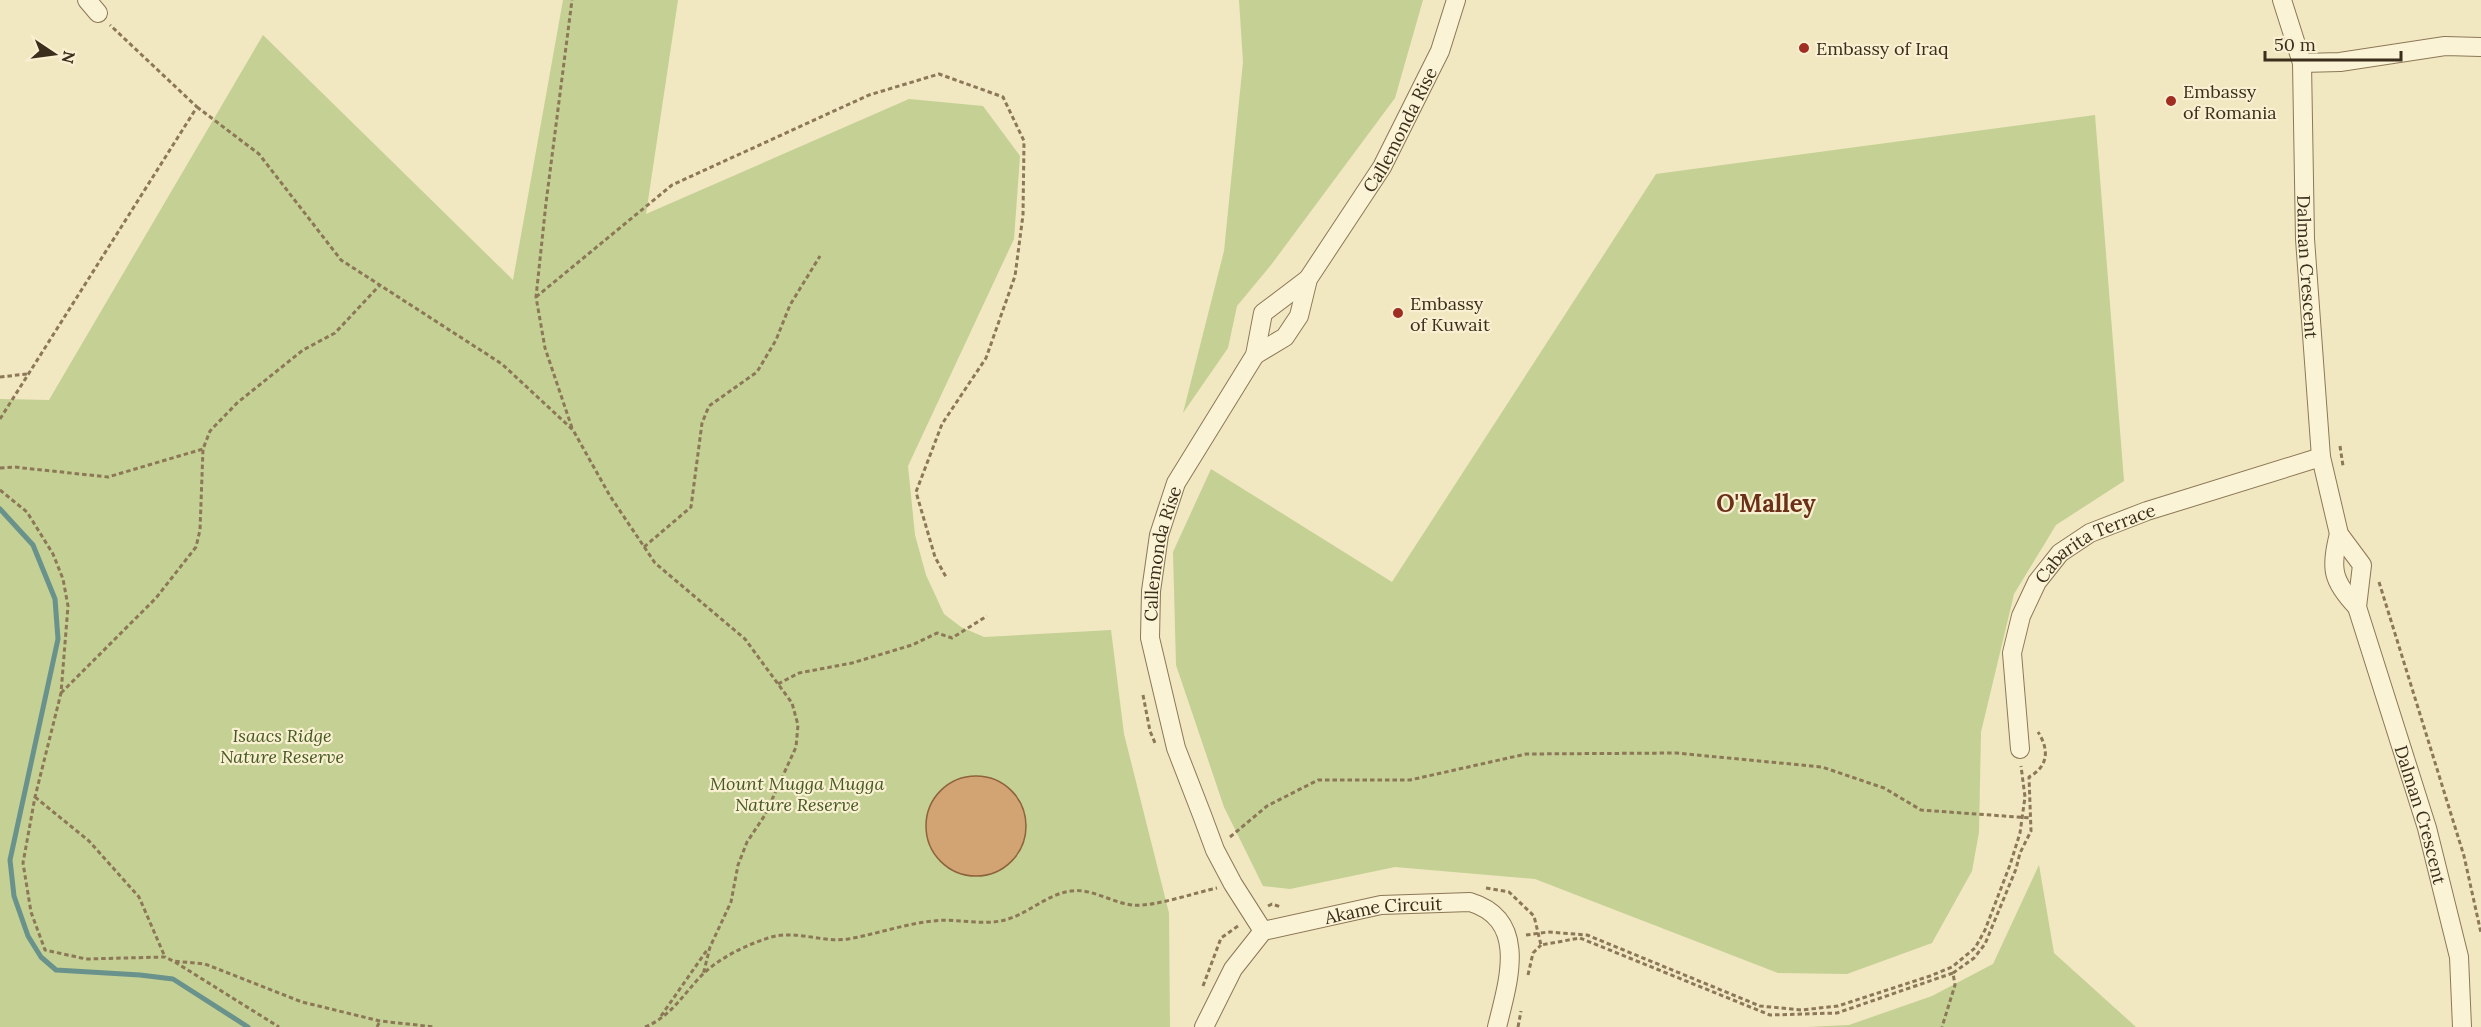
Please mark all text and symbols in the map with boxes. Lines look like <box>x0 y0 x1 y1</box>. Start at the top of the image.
north arrow <box>24 24 84 84</box>
scale bar <box>2265 24 2402 62</box>
text: 50 m <box>2274 33 2316 56</box>
place label: Embassy of Iraq <box>1816 37 1949 60</box>
marker: Embassy of Iraq <box>1797 41 1811 55</box>
text: N <box>57 49 80 66</box>
street label: Callemonda Rise <box>1357 63 1442 196</box>
place label: Embassy of Romania <box>2183 80 2277 124</box>
marker: Embassy of Romania <box>2164 94 2178 108</box>
street label: Dalman Crescent <box>2293 195 2324 339</box>
place label: Embassy of Kuwait <box>1410 292 1490 336</box>
marker: Embassy of Kuwait <box>1391 306 1405 320</box>
street label: Callemonda Rise <box>1139 483 1186 622</box>
district label: O'Malley <box>1716 488 1817 519</box>
street label: Cabarita Terrace <box>2029 498 2158 588</box>
park label: Isaacs Ridge Nature Reserve <box>220 724 344 768</box>
street label: Dalman Crescent <box>2390 742 2452 887</box>
park label: Mount Mugga Mugga Nature Reserve <box>710 772 884 816</box>
street label: Akame Circuit <box>1321 891 1443 929</box>

